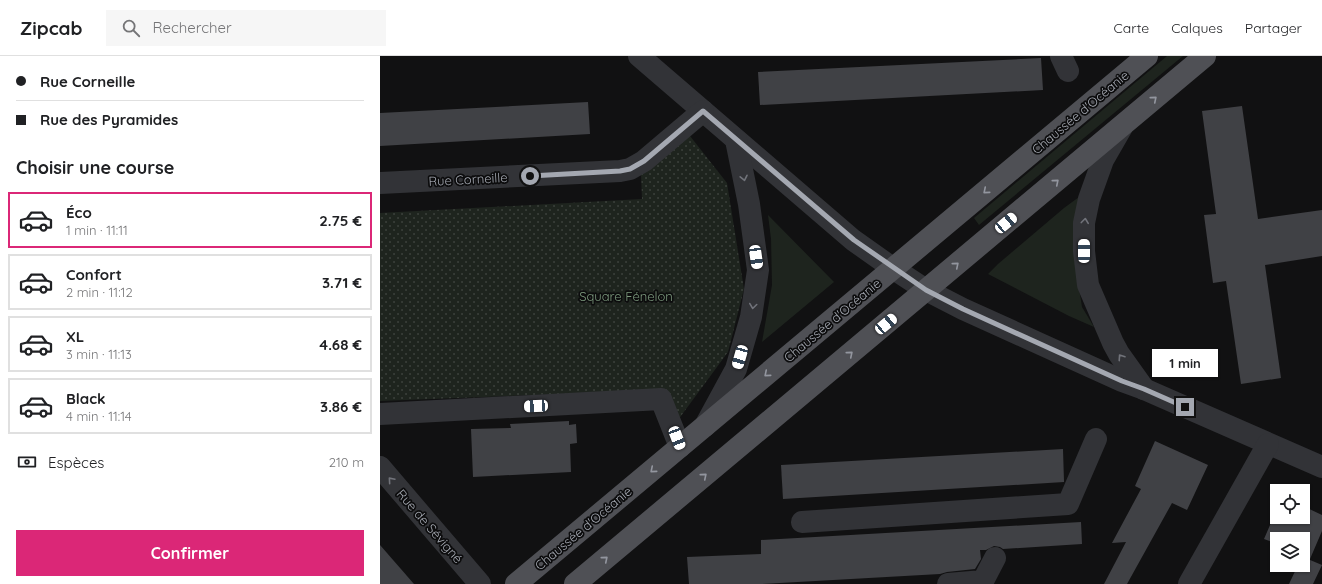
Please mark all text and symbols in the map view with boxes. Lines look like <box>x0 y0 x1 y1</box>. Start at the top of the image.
search box <box>106 10 386 46</box>
text: Zipcab <box>20 16 82 40</box>
icon: search <box>120 17 142 39</box>
text: Rechercher <box>152 18 232 37</box>
text: Carte <box>1114 19 1149 37</box>
text: Calques <box>1171 19 1223 37</box>
text: Partager <box>1245 19 1302 37</box>
street label: Chaussée d'Océanie <box>1028 67 1132 157</box>
text: Rue Corneille <box>40 72 135 91</box>
one-way arrow <box>1149 97 1157 104</box>
text: Rue des Pyramides <box>40 110 178 129</box>
text: Choisir une course <box>16 156 174 179</box>
route start <box>521 167 539 185</box>
street label: Rue Corneille <box>428 169 508 189</box>
one-way arrow <box>739 175 747 181</box>
one-way arrow <box>1051 179 1058 186</box>
one-way arrow <box>983 187 990 194</box>
icon: car <box>18 202 54 238</box>
text: Éco <box>66 203 92 222</box>
text: 2.75 € <box>319 211 362 230</box>
car <box>993 211 1019 235</box>
one-way arrow <box>1080 218 1089 224</box>
text: 1 min · 11:11 <box>66 222 128 238</box>
car <box>1078 239 1090 263</box>
car <box>748 244 764 270</box>
one-way arrow <box>951 263 959 270</box>
icon: car <box>18 264 54 300</box>
text: Confort <box>66 265 122 284</box>
text: 3.71 € <box>322 273 362 292</box>
street label: Chaussée d'Océanie <box>780 275 884 365</box>
text: 2 min · 11:12 <box>66 284 133 300</box>
park label: Square Fénelon <box>579 288 673 304</box>
one-way arrow <box>749 303 758 309</box>
car <box>873 312 899 336</box>
icon: car <box>18 326 54 362</box>
text: XL <box>66 327 84 346</box>
text: 4.68 € <box>319 335 362 354</box>
car <box>731 344 749 370</box>
text: 3 min · 11:13 <box>66 346 132 362</box>
callout: 1 min <box>1152 349 1218 377</box>
one-way arrow <box>845 352 852 359</box>
one-way arrow <box>1118 354 1126 361</box>
text: 1 min <box>1169 355 1201 371</box>
one-way arrow <box>765 370 772 377</box>
icon: car <box>18 388 54 424</box>
text: Black <box>66 389 106 408</box>
text: 3.86 € <box>320 397 362 416</box>
route end <box>1176 398 1194 416</box>
car <box>524 399 548 413</box>
text: 4 min · 11:14 <box>66 408 132 424</box>
car <box>667 425 687 451</box>
icon: cash <box>16 451 38 473</box>
text: Espèces <box>48 453 104 472</box>
text: 210 m <box>329 454 364 470</box>
one-way arrow <box>650 466 657 473</box>
one-way arrow <box>700 473 707 480</box>
one-way arrow <box>388 477 395 485</box>
street label: Chaussée d'Océanie <box>531 483 635 573</box>
map controls <box>1270 484 1310 572</box>
button: locate <box>1270 484 1310 524</box>
street label: Rue de Sévigné <box>394 486 466 566</box>
button: Confirmer <box>16 530 364 576</box>
button: layers <box>1270 532 1310 572</box>
one-way arrow <box>600 556 607 563</box>

